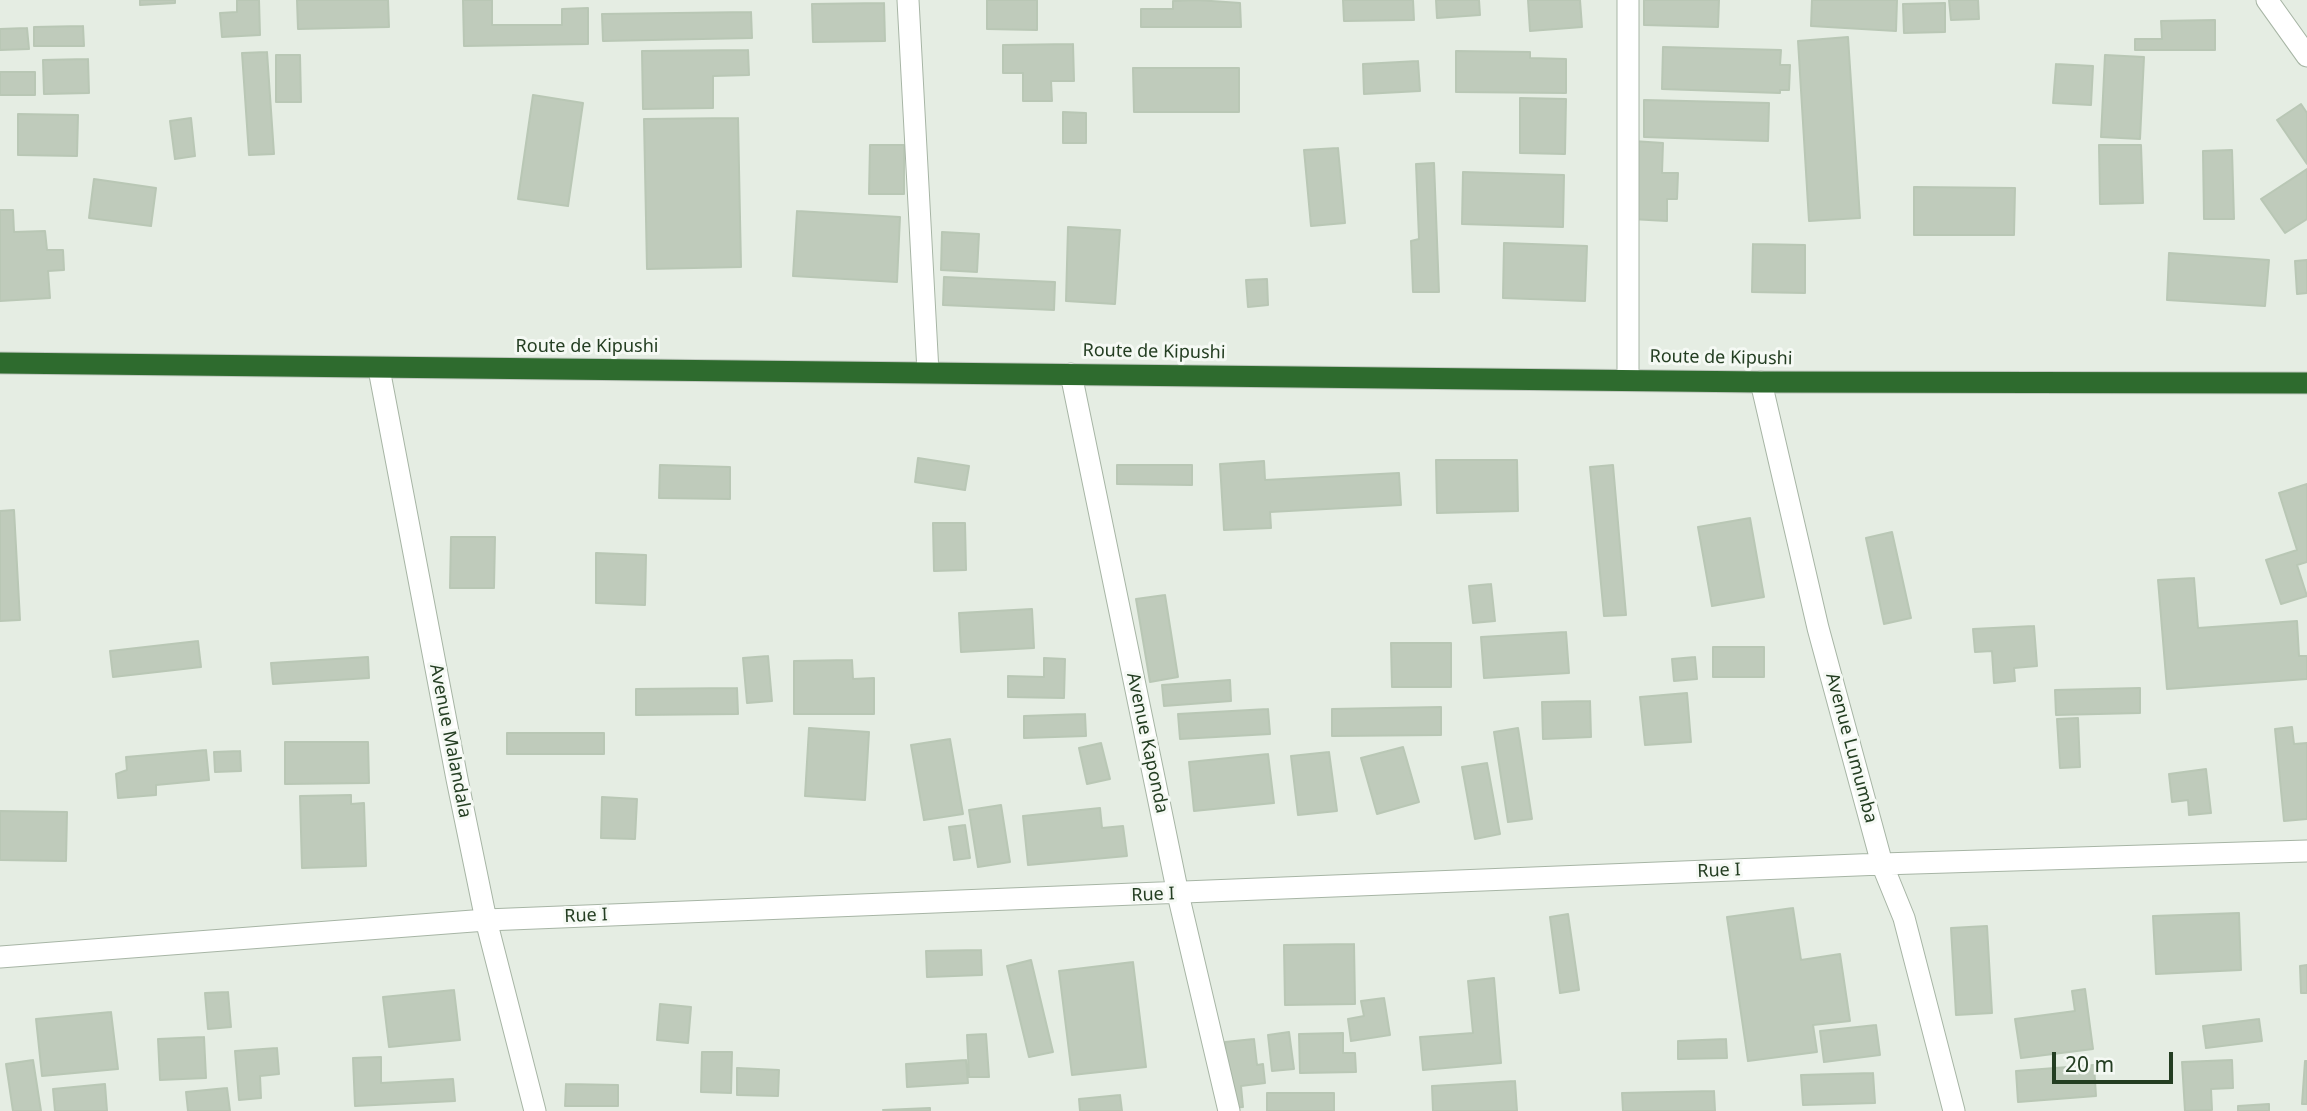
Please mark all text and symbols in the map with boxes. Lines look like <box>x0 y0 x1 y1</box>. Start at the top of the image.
street label: Route de Kipushi <box>516 336 658 358</box>
street label: Route de Kipushi <box>1082 340 1226 364</box>
street label: Route de Kipushi <box>1649 346 1793 370</box>
street label: Avenue Malandala <box>425 662 475 820</box>
street label: Avenue Kaponda <box>1122 671 1172 815</box>
street label: Avenue Lumumba <box>1821 671 1881 825</box>
street label: Rue I <box>1697 859 1741 883</box>
street label: Rue I <box>1131 883 1175 907</box>
street label: Rue I <box>564 904 608 928</box>
scale bar <box>2055 1038 2176 1082</box>
text: 20 m <box>2065 1050 2114 1078</box>

